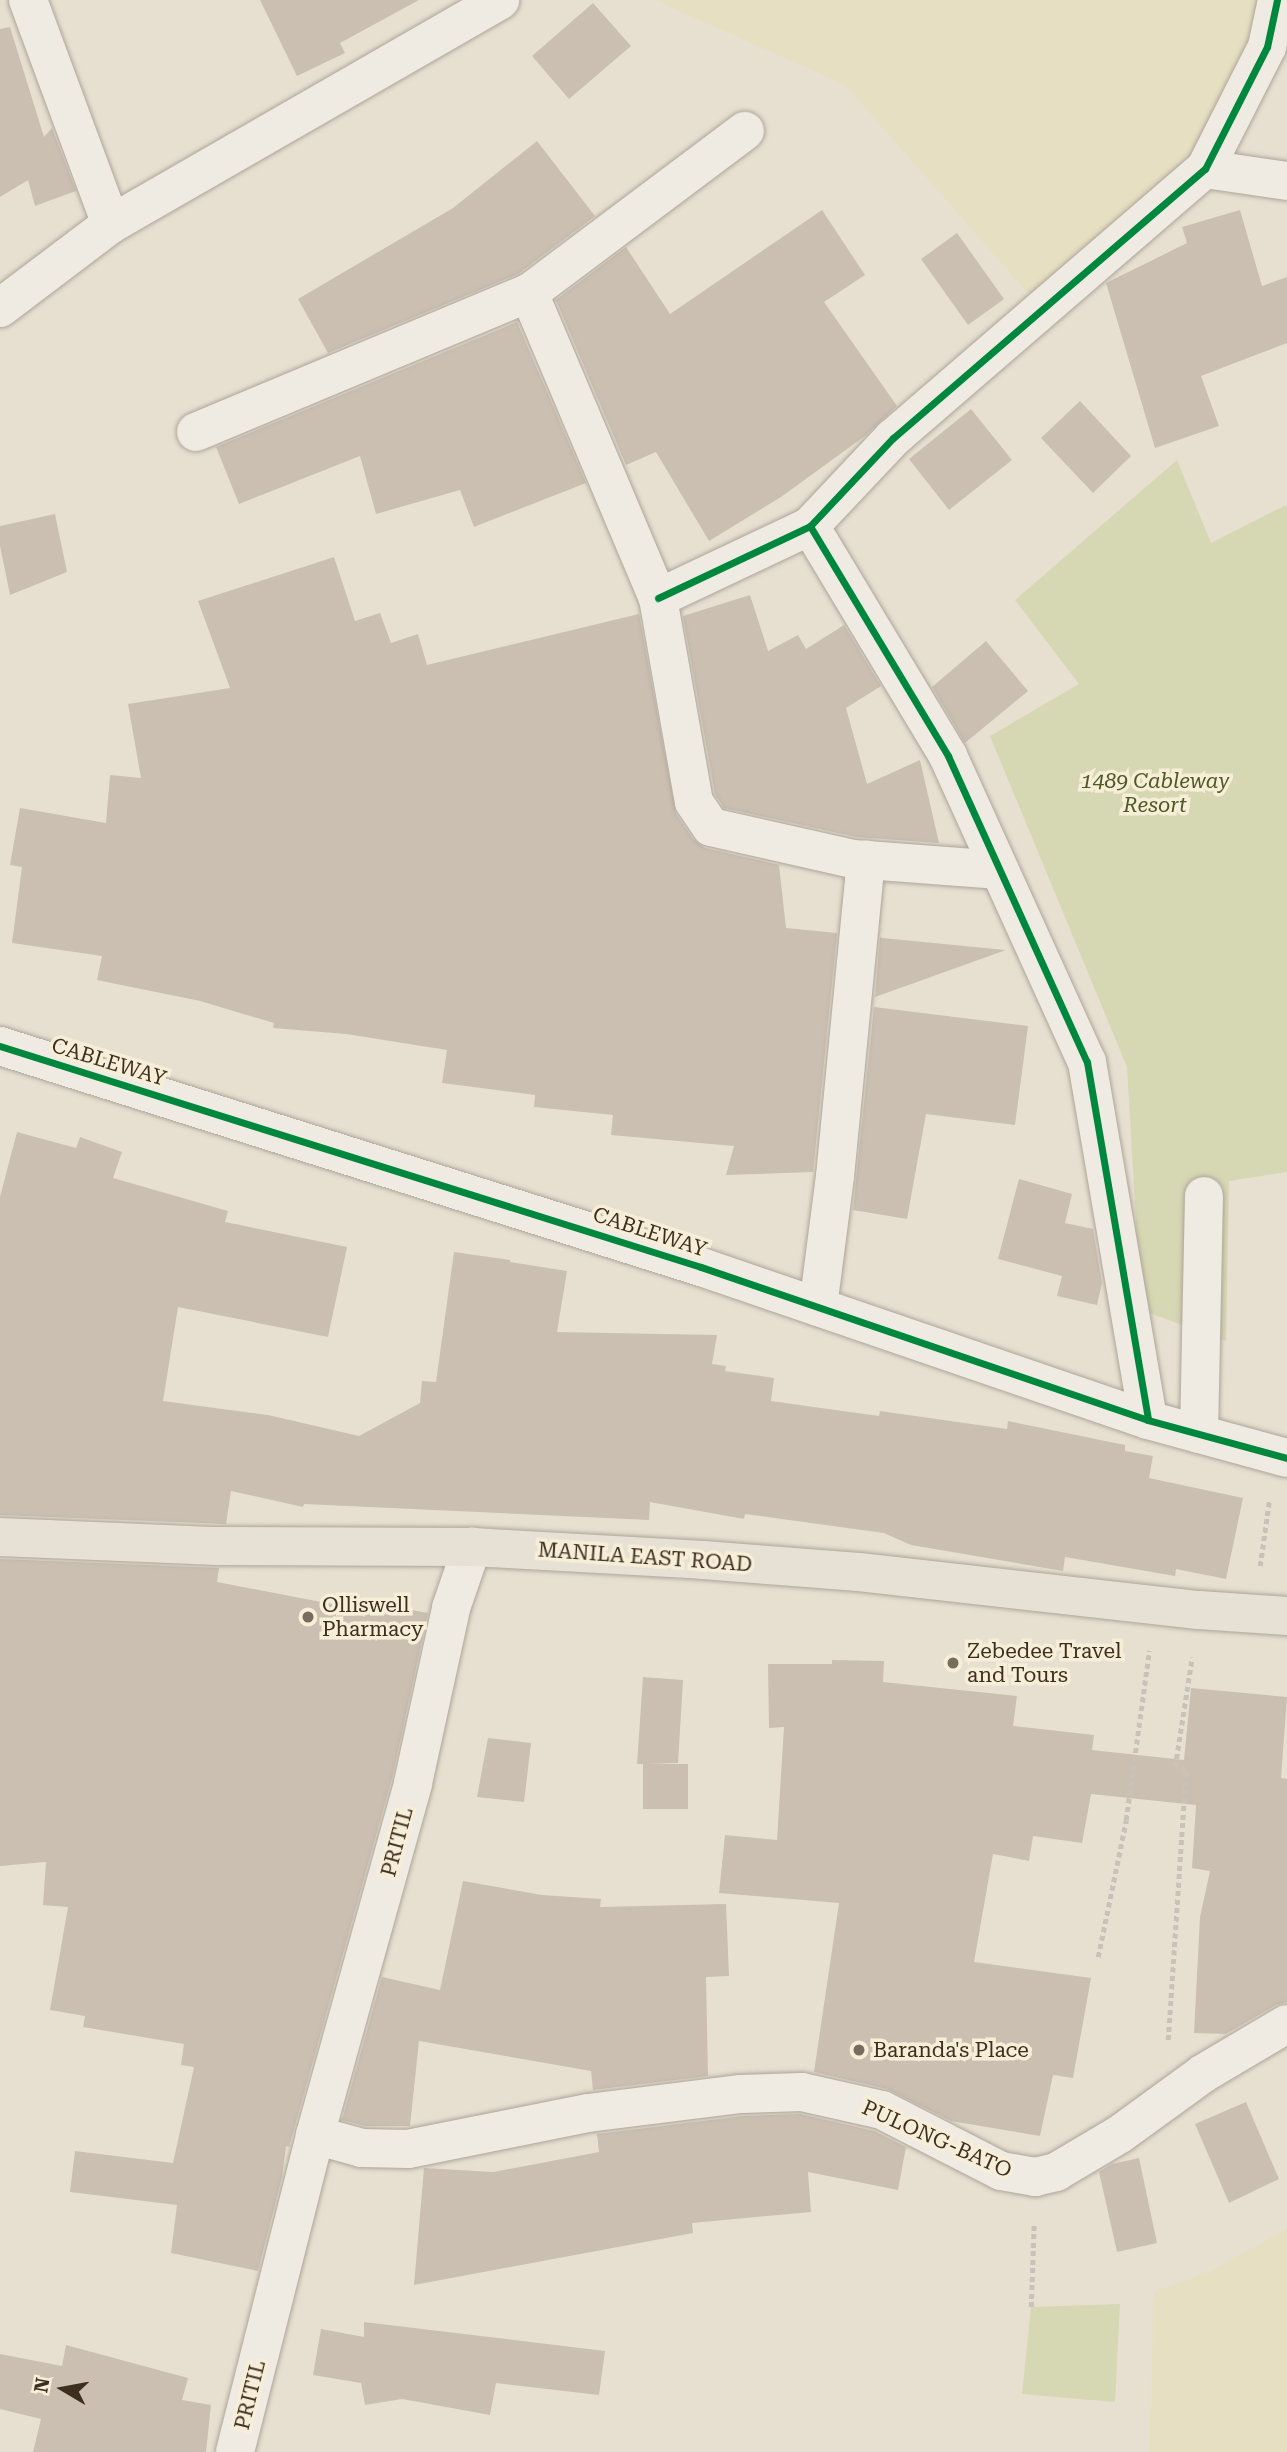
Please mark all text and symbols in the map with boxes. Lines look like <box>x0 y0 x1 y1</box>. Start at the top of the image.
park label: 1489 Cableway Resort <box>1081 768 1229 818</box>
street label: CABLEWAY <box>49 1033 169 1091</box>
street label: CABLEWAY <box>590 1202 710 1262</box>
street label: MANILA EAST ROAD <box>537 1537 753 1577</box>
place label: Olliswell Pharmacy <box>322 1592 424 1642</box>
marker: Olliswell Pharmacy <box>300 1609 316 1625</box>
place label: Zebedee Travel and Tours <box>967 1638 1121 1688</box>
marker: Zebedee Travel and Tours <box>945 1655 961 1671</box>
street label: PRITIL <box>376 1805 418 1879</box>
place label: Baranda's Place <box>873 2037 1029 2063</box>
marker: Baranda's Place <box>851 2042 867 2058</box>
street label: PULONG-BATO <box>858 2095 1016 2183</box>
north arrow <box>28 2354 98 2424</box>
street label: PRITIL <box>229 2358 271 2432</box>
text: N <box>29 2376 54 2394</box>

